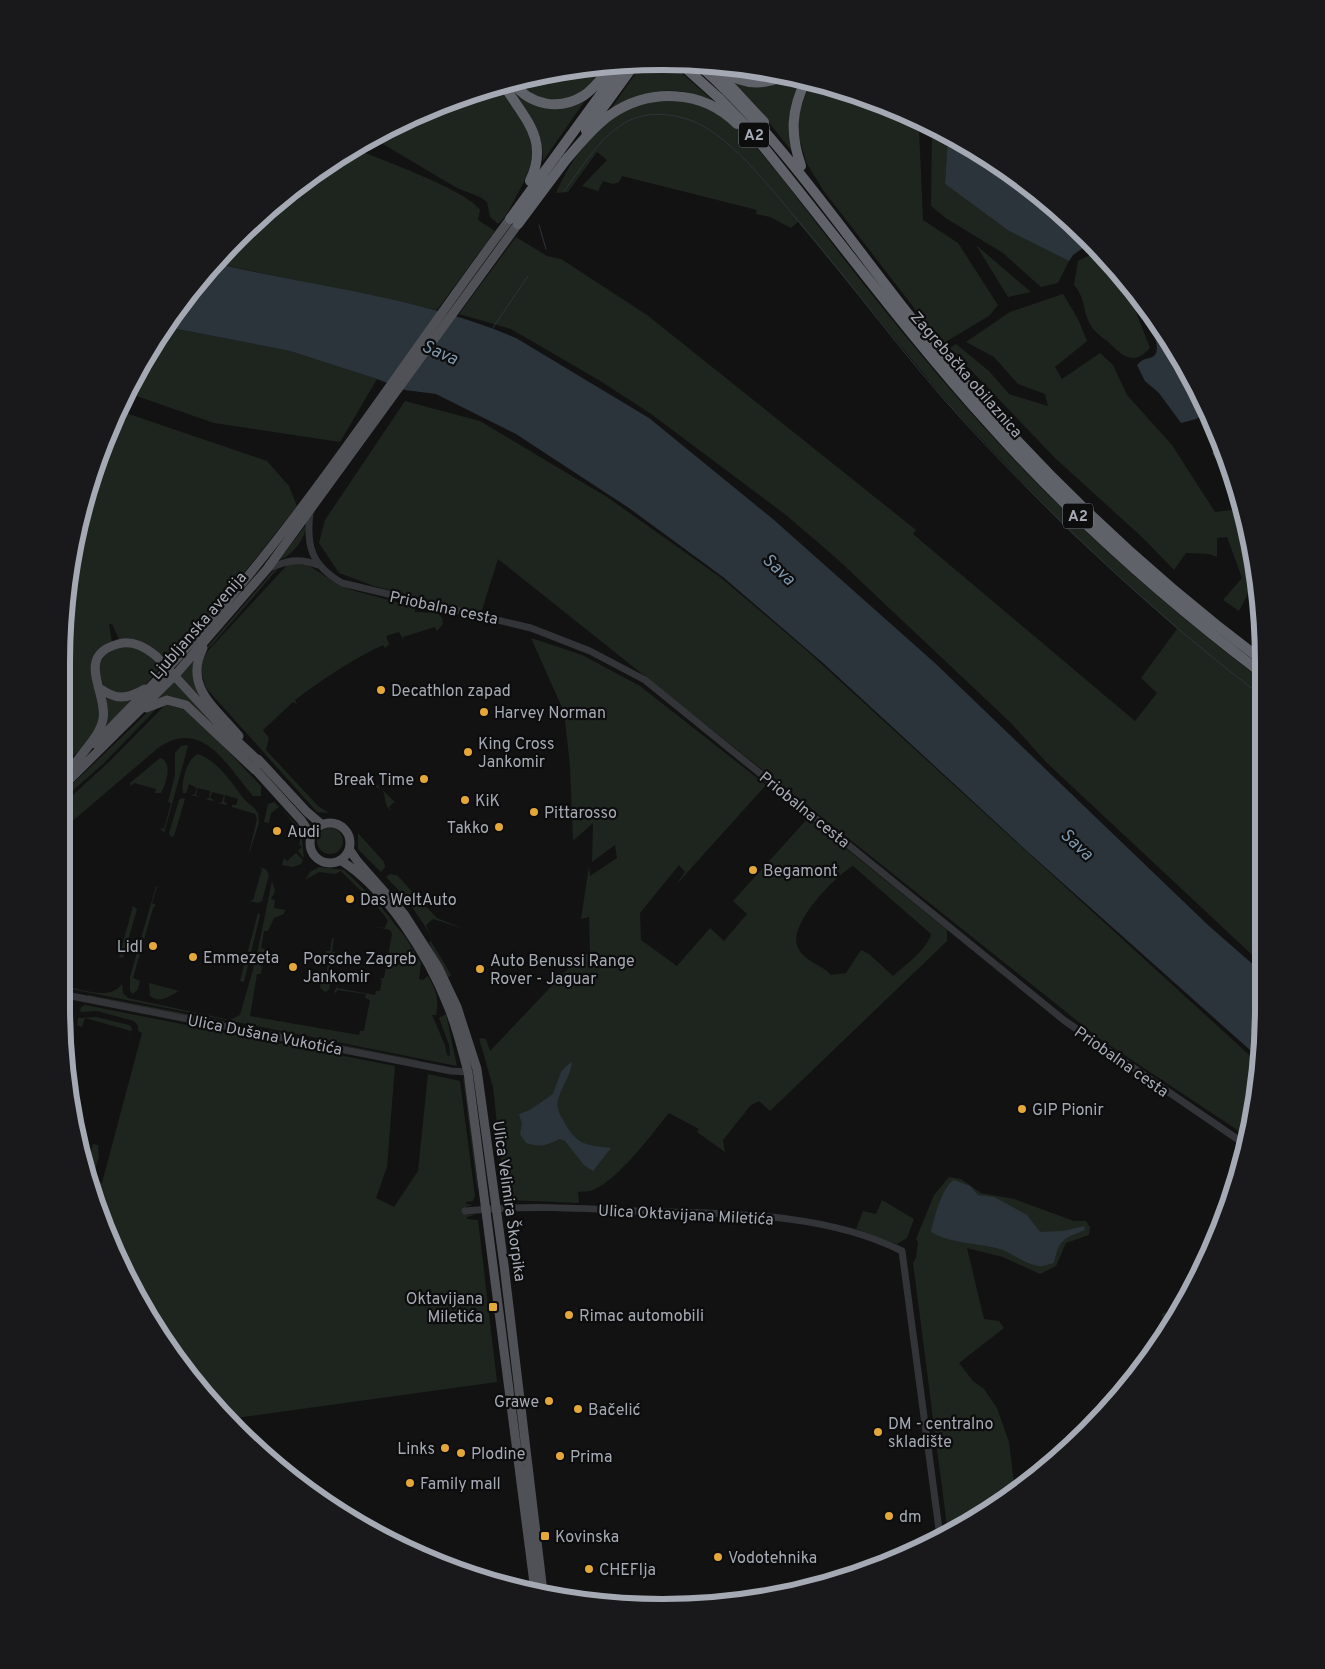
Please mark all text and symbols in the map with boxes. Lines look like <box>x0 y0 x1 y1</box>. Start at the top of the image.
road number: A2 <box>739 122 769 148</box>
street label: Zagrebačka obilaznica <box>905 308 1026 443</box>
water label: Sava <box>418 335 462 372</box>
road number: A2 <box>1063 504 1093 528</box>
water label: Sava <box>757 549 800 592</box>
street label: Ljubljanska avenija <box>147 568 252 684</box>
street label: Priobalna cesta <box>387 588 500 630</box>
place label: Decathlon zapad <box>391 682 511 702</box>
marker: Decathlon zapad <box>375 684 387 696</box>
place label: Harvey Norman <box>494 704 606 724</box>
marker: Harvey Norman <box>478 706 490 718</box>
place label: King Cross Jankomir <box>478 735 555 773</box>
marker: King Cross Jankomir <box>462 746 474 758</box>
street label: Priobalna cesta <box>754 768 853 853</box>
place label: Break Time <box>333 771 414 791</box>
marker: Break Time <box>418 773 430 785</box>
place label: KiK <box>475 792 500 812</box>
marker: KiK <box>459 794 471 806</box>
place label: Pittarosso <box>544 804 617 824</box>
marker: Pittarosso <box>528 806 540 818</box>
place label: Takko <box>447 819 489 839</box>
marker: Takko <box>493 821 505 833</box>
place label: Audi <box>287 823 320 843</box>
water label: Sava <box>1055 824 1098 867</box>
marker: Audi <box>271 825 283 837</box>
place label: Begamont <box>763 862 838 882</box>
marker: Begamont <box>747 864 759 876</box>
place label: Das WeltAuto <box>360 891 457 911</box>
marker: Das WeltAuto <box>344 893 356 905</box>
place label: Lidl <box>117 938 143 958</box>
marker: Lidl <box>147 940 159 952</box>
place label: Emmezeta <box>203 949 279 969</box>
place label: Porsche Zagreb Jankomir <box>303 950 417 988</box>
marker: Emmezeta <box>187 951 199 963</box>
place label: Auto Benussi Range Rover - Jaguar <box>490 952 635 990</box>
marker: Porsche Zagreb Jankomir <box>287 961 299 973</box>
marker: Auto Benussi Range Rover - Jaguar <box>474 963 486 975</box>
street label: Ulica Dušana Vukotića <box>186 1011 344 1061</box>
street label: Priobalna cesta <box>1070 1023 1172 1103</box>
place label: GIP Pionir <box>1032 1101 1104 1121</box>
marker: GIP Pionir <box>1016 1103 1028 1115</box>
street label: Ulica Velimira Škorpika <box>487 1119 531 1283</box>
street label: Ulica Oktavijana Miletića <box>598 1201 774 1231</box>
place label: Oktavijana Miletića <box>406 1290 483 1328</box>
marker: Oktavijana Miletića <box>487 1301 499 1313</box>
place label: Rimac automobili <box>579 1307 704 1327</box>
marker: Rimac automobili <box>563 1309 575 1321</box>
place label: Grawe <box>494 1393 539 1413</box>
marker: Grawe <box>543 1395 555 1407</box>
place label: Bačelić <box>588 1401 641 1421</box>
marker: Bačelić <box>572 1403 584 1415</box>
place label: DM - centralno skladište <box>888 1415 993 1453</box>
marker: DM - centralno skladište <box>872 1426 884 1438</box>
place label: Links <box>397 1440 435 1460</box>
marker: Links <box>439 1442 451 1454</box>
place label: Plodine <box>471 1445 525 1465</box>
marker: Plodine <box>455 1447 467 1459</box>
place label: Prima <box>570 1448 612 1468</box>
marker: Prima <box>554 1450 566 1462</box>
place label: Family mall <box>420 1475 501 1495</box>
marker: Family mall <box>404 1477 416 1489</box>
place label: dm <box>899 1508 922 1528</box>
marker: dm <box>883 1510 895 1522</box>
place label: Kovinska <box>555 1528 619 1548</box>
marker: Kovinska <box>539 1530 551 1542</box>
place label: Vodotehnika <box>728 1549 817 1569</box>
marker: Vodotehnika <box>712 1551 724 1563</box>
place label: CHEFlja <box>599 1561 656 1581</box>
marker: CHEFlja <box>583 1563 595 1575</box>

